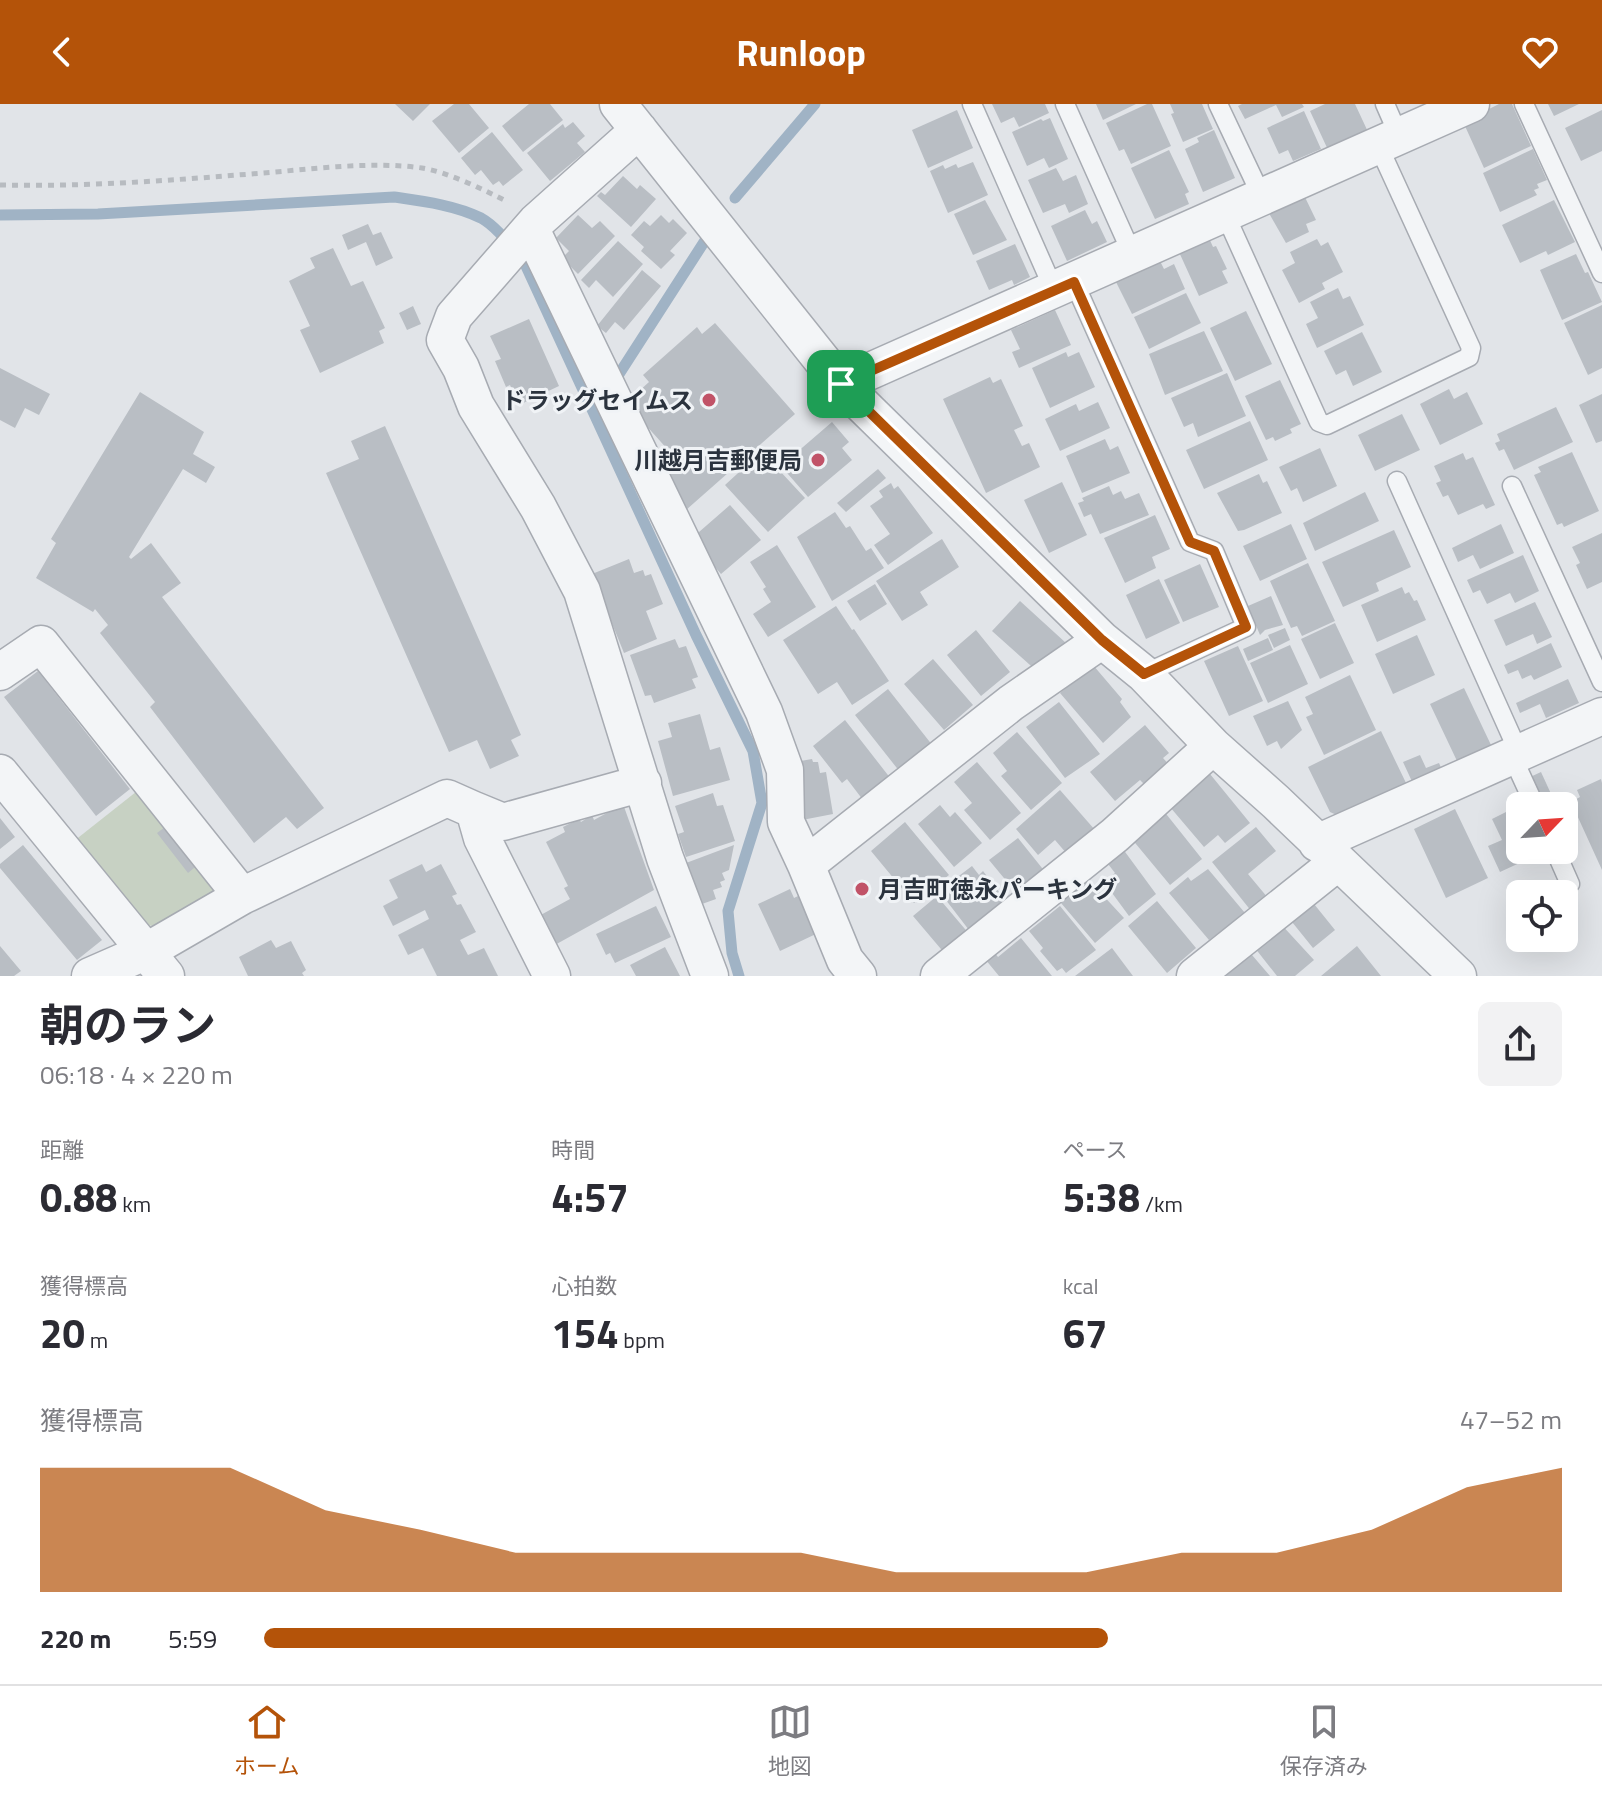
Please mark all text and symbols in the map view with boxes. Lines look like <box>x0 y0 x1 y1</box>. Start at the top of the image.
text: Runloop <box>736 25 866 80</box>
icon: back <box>40 30 84 74</box>
icon: heart <box>1518 30 1562 74</box>
pin <box>807 350 875 418</box>
icon: arrive <box>819 362 863 406</box>
place label: ドラッグセイムス <box>501 382 693 418</box>
marker: ドラッグセイムス <box>700 391 718 409</box>
place label: 川越月吉郵便局 <box>634 442 802 478</box>
marker: 川越月吉郵便局 <box>809 451 827 469</box>
north arrow <box>1506 792 1578 864</box>
map controls <box>1506 792 1578 952</box>
place label: 月吉町徳永パーキング <box>878 871 1117 907</box>
marker: 月吉町徳永パーキング <box>853 880 871 898</box>
button: locate <box>1506 880 1578 952</box>
text: 朝のラン <box>40 991 216 1058</box>
button: share <box>1478 1002 1562 1086</box>
text: 06:18 · 4 × 220 m <box>40 1055 233 1094</box>
text: 距離 <box>40 1133 84 1167</box>
text: 時間 <box>551 1133 595 1167</box>
text: ペース <box>1063 1133 1128 1167</box>
text: 0.88 <box>40 1167 117 1228</box>
text: 4:57 <box>551 1167 629 1228</box>
text: 5:38 <box>1063 1167 1140 1228</box>
text: km <box>117 1187 151 1221</box>
text: /km <box>1140 1187 1183 1221</box>
text: 獲得標高 <box>40 1269 128 1303</box>
text: 心拍数 <box>551 1269 617 1303</box>
text: kcal <box>1063 1269 1099 1303</box>
text: 20 <box>40 1303 85 1364</box>
text: 154 <box>551 1303 619 1364</box>
text: 67 <box>1063 1303 1107 1364</box>
text: m <box>85 1323 108 1357</box>
text: bpm <box>619 1323 665 1357</box>
text: 47–52 m <box>1460 1400 1562 1439</box>
text: 獲得標高 <box>40 1401 144 1440</box>
text: 220 m <box>40 1619 111 1658</box>
text: 5:59 <box>168 1619 217 1658</box>
tab: ホーム <box>234 1700 299 1783</box>
tab: 地図 <box>768 1700 812 1783</box>
tab: 保存済み <box>1280 1700 1368 1783</box>

